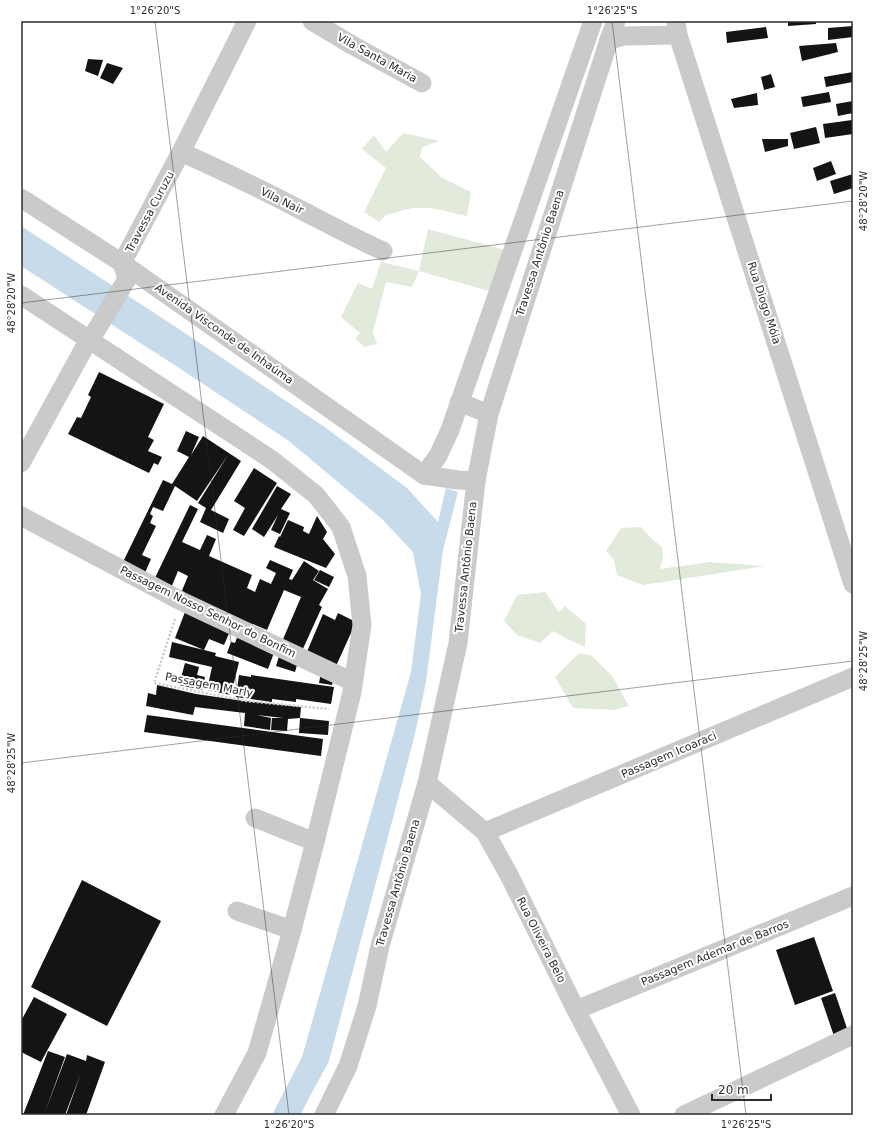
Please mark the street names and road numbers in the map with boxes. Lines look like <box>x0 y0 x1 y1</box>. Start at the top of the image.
street label: Vila Santa Maria <box>335 31 419 85</box>
street label: Travessa Curuzu <box>123 169 177 256</box>
street label: Vila Nair <box>258 185 306 217</box>
street label: Travessa Antônio Baena <box>513 188 567 319</box>
street label: Rua Diogo Móia <box>745 260 783 346</box>
street label: Avenida Visconde de Inhaúma <box>152 281 296 387</box>
street label: Travessa Antônio Baena <box>453 501 479 634</box>
street label: Passagem Nosso Senhor do Bonfim <box>118 564 298 660</box>
street label: Passagem Marly <box>164 670 255 700</box>
street label: Passagem Icoaraci <box>619 729 719 781</box>
street label: Travessa Antônio Baena <box>373 818 422 949</box>
street label: Rua Oliveira Belo <box>514 895 568 985</box>
street label: Passagem Ademar de Barros <box>639 917 791 989</box>

